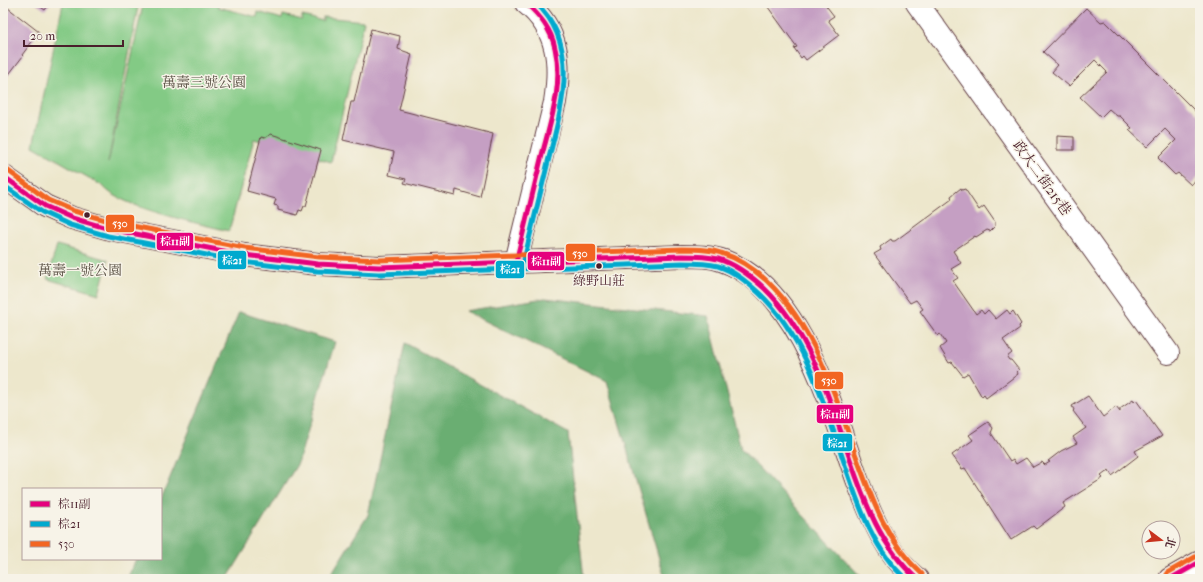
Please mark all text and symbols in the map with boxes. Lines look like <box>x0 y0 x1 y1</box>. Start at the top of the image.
scale bar <box>24 22 123 48</box>
text: 20 m <box>30 29 55 43</box>
park label: 萬壽三號公園 <box>162 74 246 91</box>
street label: 政大二街215巷 <box>1009 137 1075 219</box>
unlabelled marker <box>82 210 92 220</box>
line badge: 530 <box>105 214 135 233</box>
text: 530 <box>112 217 128 230</box>
line badge: 棕11副 <box>156 232 194 251</box>
text: 棕11副 <box>160 235 190 248</box>
line badge: 530 <box>565 243 596 262</box>
text: 530 <box>572 247 588 260</box>
line badge: 棕21 <box>217 250 247 270</box>
line badge: 棕11副 <box>527 251 565 271</box>
text: 棕21 <box>222 254 242 267</box>
text: 棕11副 <box>531 255 561 268</box>
line badge: 棕21 <box>495 260 525 279</box>
marker: 綠野山莊 <box>594 261 604 271</box>
park label: 萬壽一號公園 <box>38 262 122 279</box>
text: 棕21 <box>500 263 520 276</box>
place label: 綠野山莊 <box>573 273 625 288</box>
line badge: 530 <box>814 371 844 390</box>
text: 530 <box>821 374 837 387</box>
line badge: 棕11副 <box>816 404 854 424</box>
text: 棕11副 <box>820 408 850 421</box>
line badge: 棕21 <box>822 433 853 452</box>
text: 棕21 <box>827 437 847 450</box>
legend <box>22 488 162 560</box>
text: 棕11副 <box>58 497 91 511</box>
text: 棕21 <box>58 517 80 531</box>
north arrow <box>1141 520 1181 560</box>
text: 北 <box>1162 536 1178 550</box>
text: 530 <box>58 537 75 551</box>

